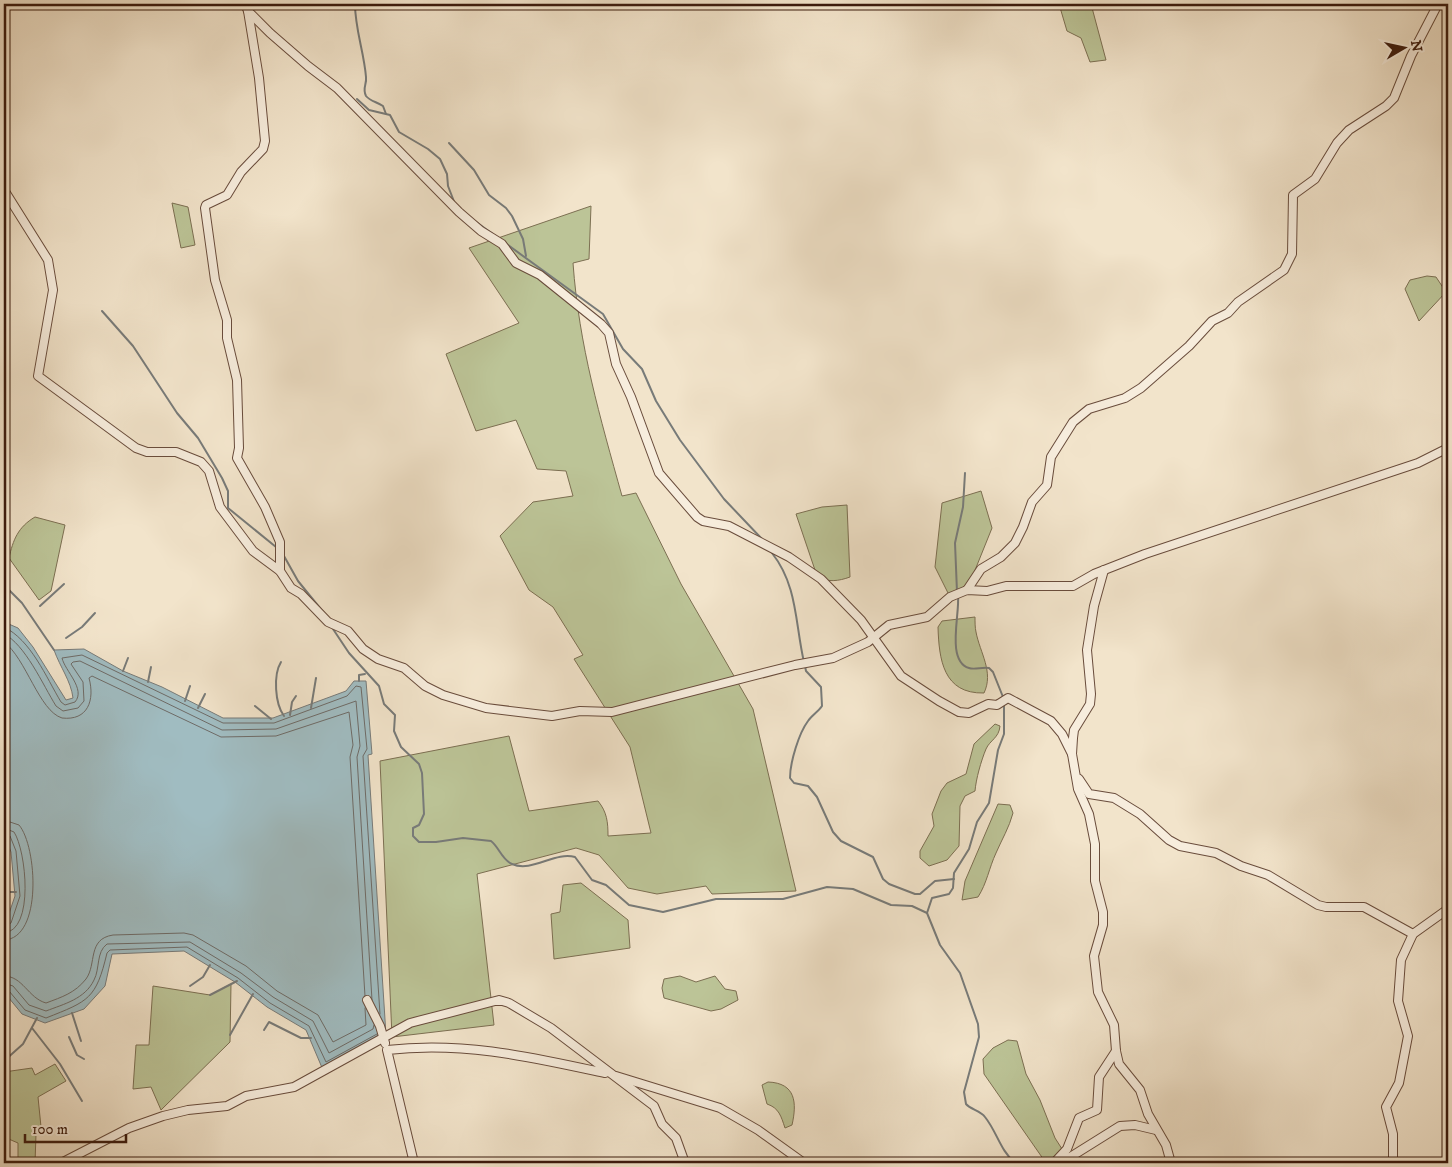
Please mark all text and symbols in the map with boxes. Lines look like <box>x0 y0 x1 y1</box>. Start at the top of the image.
north arrow <box>1380 22 1430 72</box>
text: N <box>1406 39 1426 54</box>
scale bar <box>25 1112 126 1144</box>
text: 100 m <box>32 1120 68 1139</box>

